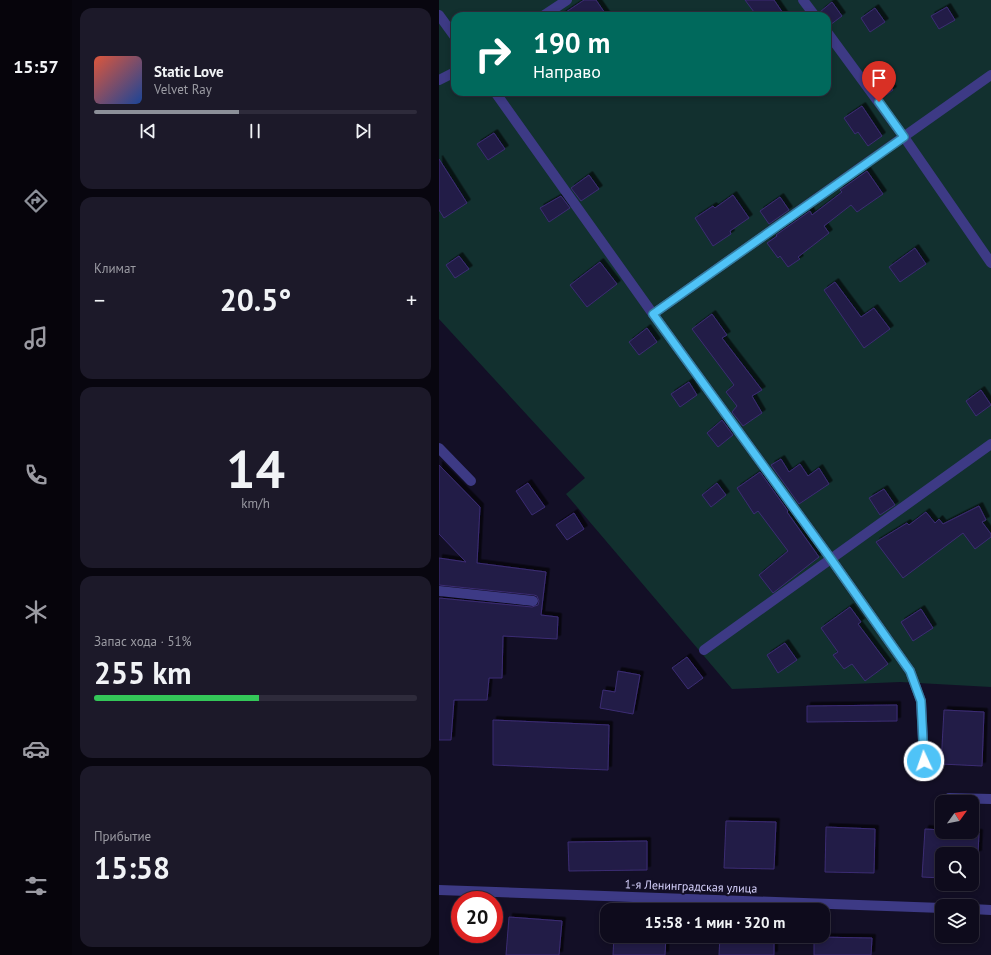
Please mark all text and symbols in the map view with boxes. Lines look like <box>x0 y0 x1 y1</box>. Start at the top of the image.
text: 190 m <box>533 24 610 61</box>
icon: right <box>467 28 519 80</box>
text: 15:57 <box>13 55 59 78</box>
text: Направо <box>533 60 601 83</box>
pin <box>862 61 896 102</box>
text: Static Love <box>154 62 224 81</box>
icon: arrive <box>868 67 890 89</box>
text: Velvet Ray <box>154 81 212 98</box>
icon: previous <box>137 120 159 142</box>
icon: pause <box>244 120 266 142</box>
icon: next <box>352 120 374 142</box>
icon: directions <box>22 187 50 215</box>
text: Климат <box>94 260 136 277</box>
text: 20.5° <box>220 280 291 319</box>
text: − <box>94 286 105 314</box>
text: + <box>406 286 417 314</box>
icon: music <box>22 324 50 352</box>
text: 14 <box>226 435 285 502</box>
icon: phone <box>22 461 50 489</box>
text: km/h <box>241 495 270 512</box>
icon: climate <box>22 598 50 626</box>
text: Запас хода · 51% <box>94 633 192 650</box>
text: 255 km <box>94 653 192 692</box>
icon: car <box>22 735 50 763</box>
position arrow <box>903 740 945 782</box>
north arrow <box>935 795 979 839</box>
map controls <box>935 795 979 943</box>
text: Прибытие <box>94 828 151 845</box>
button: search <box>935 847 979 891</box>
text: 15:58 <box>94 848 170 887</box>
icon: filters <box>22 872 50 900</box>
street label: 1-я Ленинградская улица <box>624 876 758 896</box>
speed limit sign: 20 <box>451 891 503 943</box>
button: layers <box>935 899 979 943</box>
text: 15:58 · 1 мин · 320 m <box>645 913 785 932</box>

